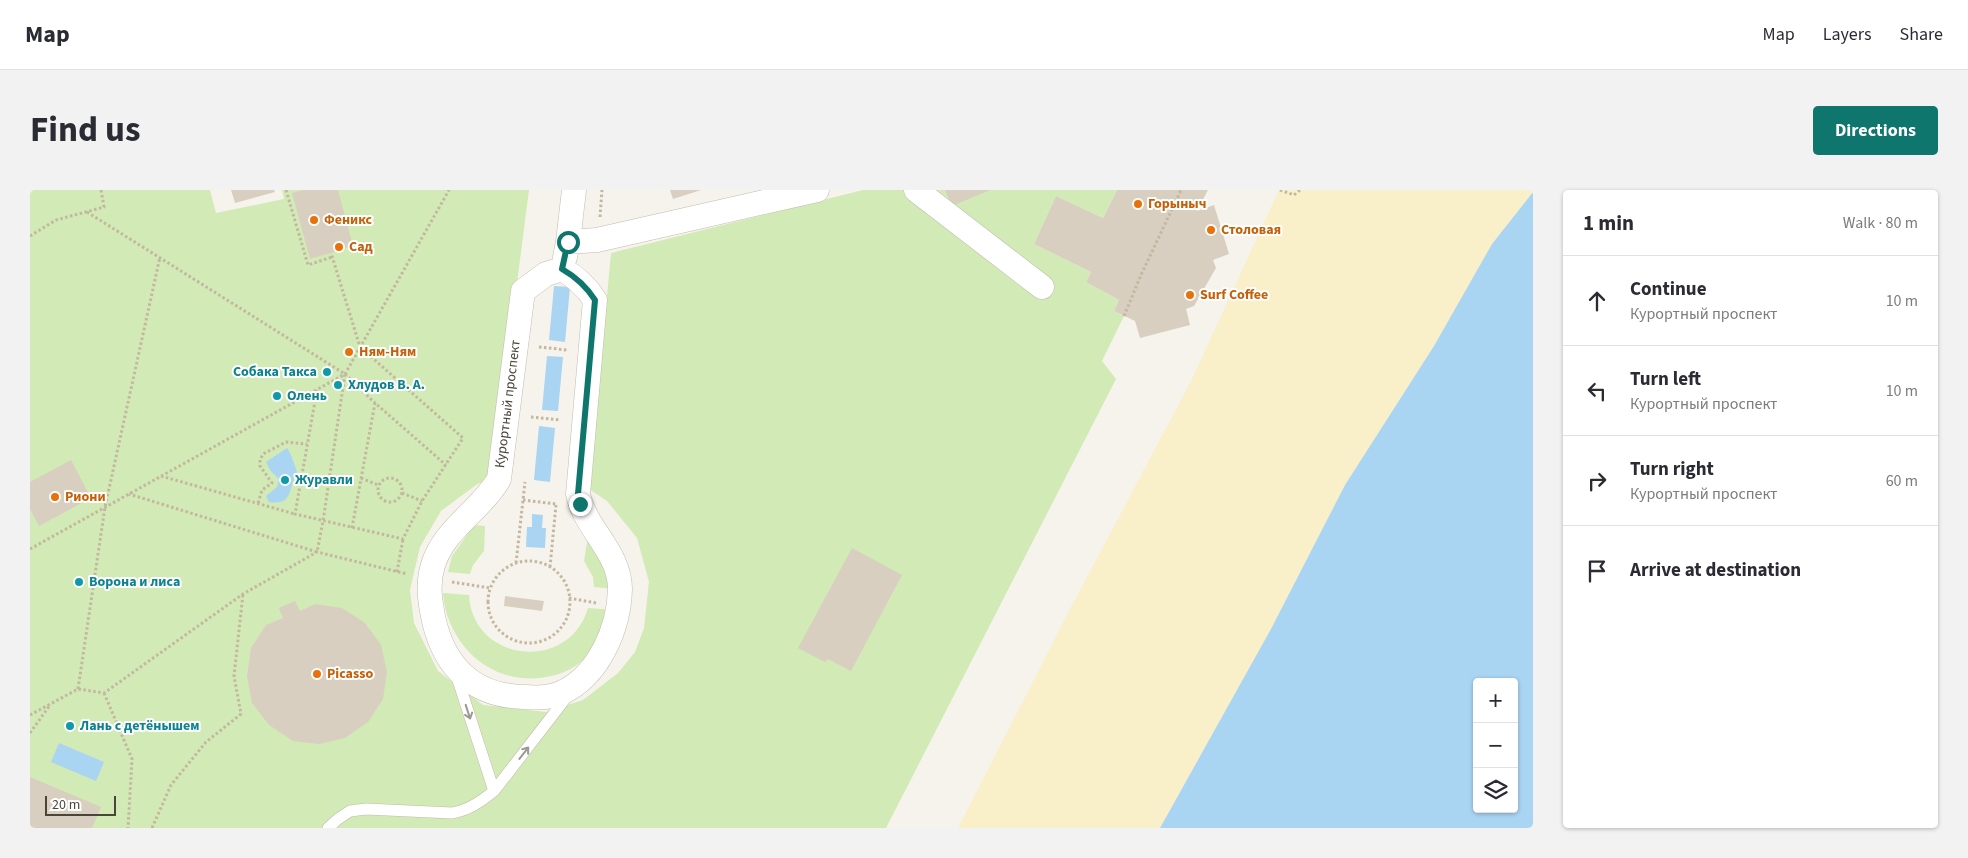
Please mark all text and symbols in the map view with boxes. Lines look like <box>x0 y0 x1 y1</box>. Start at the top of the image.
text: Map <box>25 17 70 52</box>
text: Map <box>1763 22 1795 47</box>
text: Layers <box>1823 22 1872 47</box>
text: Share <box>1900 22 1943 47</box>
text: Find us <box>30 105 140 155</box>
button: Directions <box>1813 106 1938 155</box>
place label: Горыныч <box>1148 194 1206 214</box>
marker: Горыныч <box>1132 198 1144 210</box>
text: 1 min <box>1583 208 1634 238</box>
place label: Феникс <box>324 210 373 230</box>
text: Walk · 80 m <box>1843 212 1918 234</box>
marker: Феникс <box>308 214 320 226</box>
place label: Столовая <box>1221 220 1281 240</box>
marker: Столовая <box>1205 224 1217 236</box>
route start <box>557 231 580 254</box>
place label: Сад <box>349 237 374 257</box>
marker: Сад <box>333 241 345 253</box>
text: Continue <box>1630 276 1707 303</box>
place label: Surf Coffee <box>1200 285 1268 305</box>
icon: ahead <box>1583 287 1611 315</box>
marker: Surf Coffee <box>1184 289 1196 301</box>
text: 10 m <box>1886 290 1918 312</box>
text: Курортный проспект <box>1630 303 1777 325</box>
street label: Курортный проспект <box>490 338 526 469</box>
place label: Ням-Ням <box>359 342 416 362</box>
marker: Ням-Ням <box>343 346 355 358</box>
place label: Собака Такса <box>233 362 317 382</box>
marker: Собака Такса <box>321 366 333 378</box>
text: Turn left <box>1630 366 1701 393</box>
place label: Хлудов В. А. <box>348 375 425 395</box>
icon: left <box>1583 377 1611 405</box>
marker: Хлудов В. А. <box>332 379 344 391</box>
text: 10 m <box>1886 380 1918 402</box>
place label: Олень <box>287 386 327 406</box>
marker: Олень <box>271 390 283 402</box>
text: Курортный проспект <box>1630 393 1777 415</box>
text: Turn right <box>1630 456 1714 483</box>
icon: right <box>1583 467 1611 495</box>
place label: Журавли <box>295 470 353 490</box>
text: 60 m <box>1886 470 1918 492</box>
marker: Журавли <box>279 474 291 486</box>
text: Курортный проспект <box>1630 483 1777 505</box>
place label: Риони <box>65 487 106 507</box>
marker: Риони <box>49 491 61 503</box>
route end <box>569 493 592 516</box>
icon: arrive <box>1583 557 1611 585</box>
text: Arrive at destination <box>1630 557 1801 584</box>
place label: Ворона и лиса <box>89 572 180 592</box>
marker: Ворона и лиса <box>73 576 85 588</box>
place label: Picasso <box>327 664 373 684</box>
marker: Picasso <box>311 668 323 680</box>
map controls <box>1473 678 1518 813</box>
button: + <box>1473 678 1518 723</box>
one-way arrow <box>464 704 474 720</box>
place label: Лань с детёнышем <box>79 716 200 736</box>
marker: Лань с детёнышем <box>64 720 76 732</box>
button: − <box>1473 723 1518 768</box>
one-way arrow <box>518 747 529 760</box>
button: layers <box>1473 768 1518 813</box>
scale bar <box>45 793 116 816</box>
text: 20 m <box>52 795 80 815</box>

